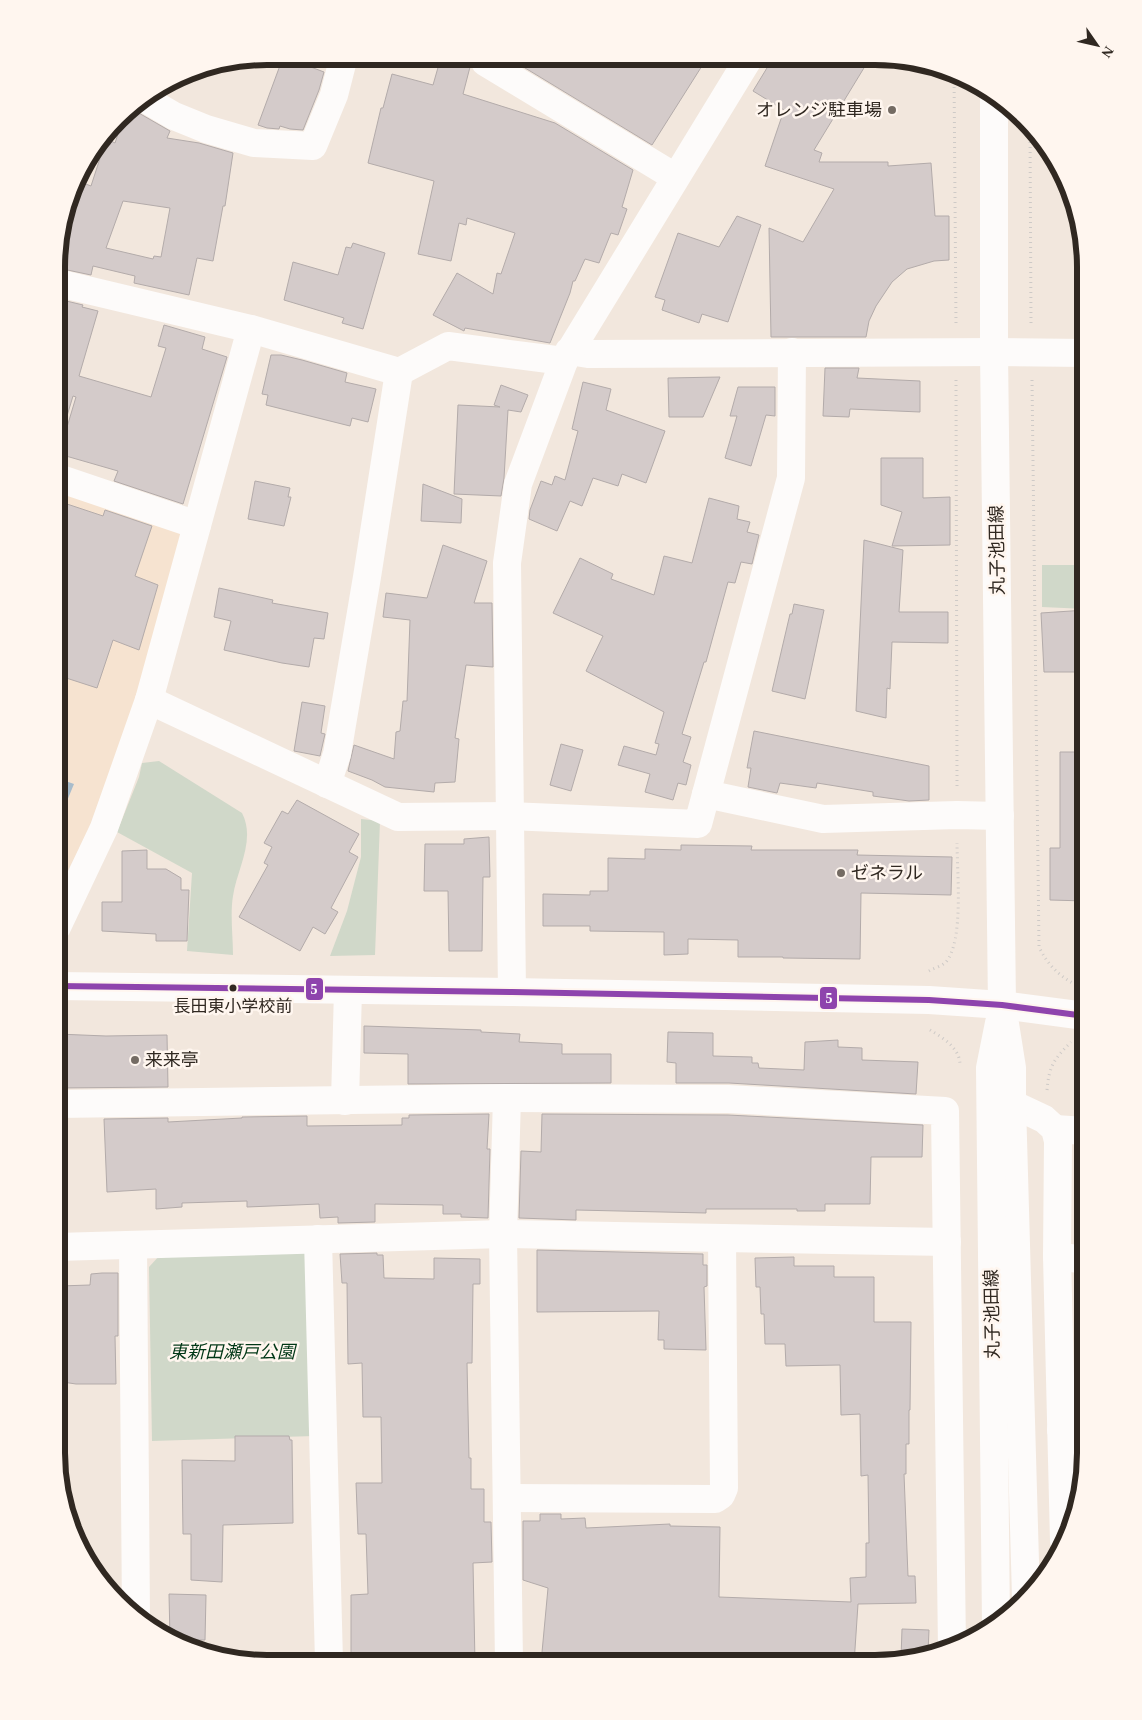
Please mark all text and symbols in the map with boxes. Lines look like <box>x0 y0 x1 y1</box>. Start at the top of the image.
north arrow <box>1072 20 1122 70</box>
text: N <box>1098 44 1116 60</box>
place label: オレンジ駐車場 <box>756 100 882 120</box>
marker: オレンジ駐車場 <box>886 104 898 116</box>
street label: 丸子池田線 <box>986 505 1008 595</box>
place label: ゼネラル <box>851 863 923 883</box>
marker: ゼネラル <box>835 867 847 879</box>
line badge: 5 <box>305 977 324 1001</box>
text: 5 <box>311 982 318 997</box>
marker: 長田東小学校前 <box>228 983 238 993</box>
line badge: 5 <box>819 986 838 1010</box>
text: 5 <box>826 991 833 1006</box>
place label: 長田東小学校前 <box>174 997 293 1016</box>
place label: 来来亭 <box>145 1050 199 1070</box>
marker: 来来亭 <box>129 1054 141 1066</box>
street label: 丸子池田線 <box>981 1269 1003 1359</box>
park label: 東新田瀬戸公園 <box>169 1342 298 1362</box>

